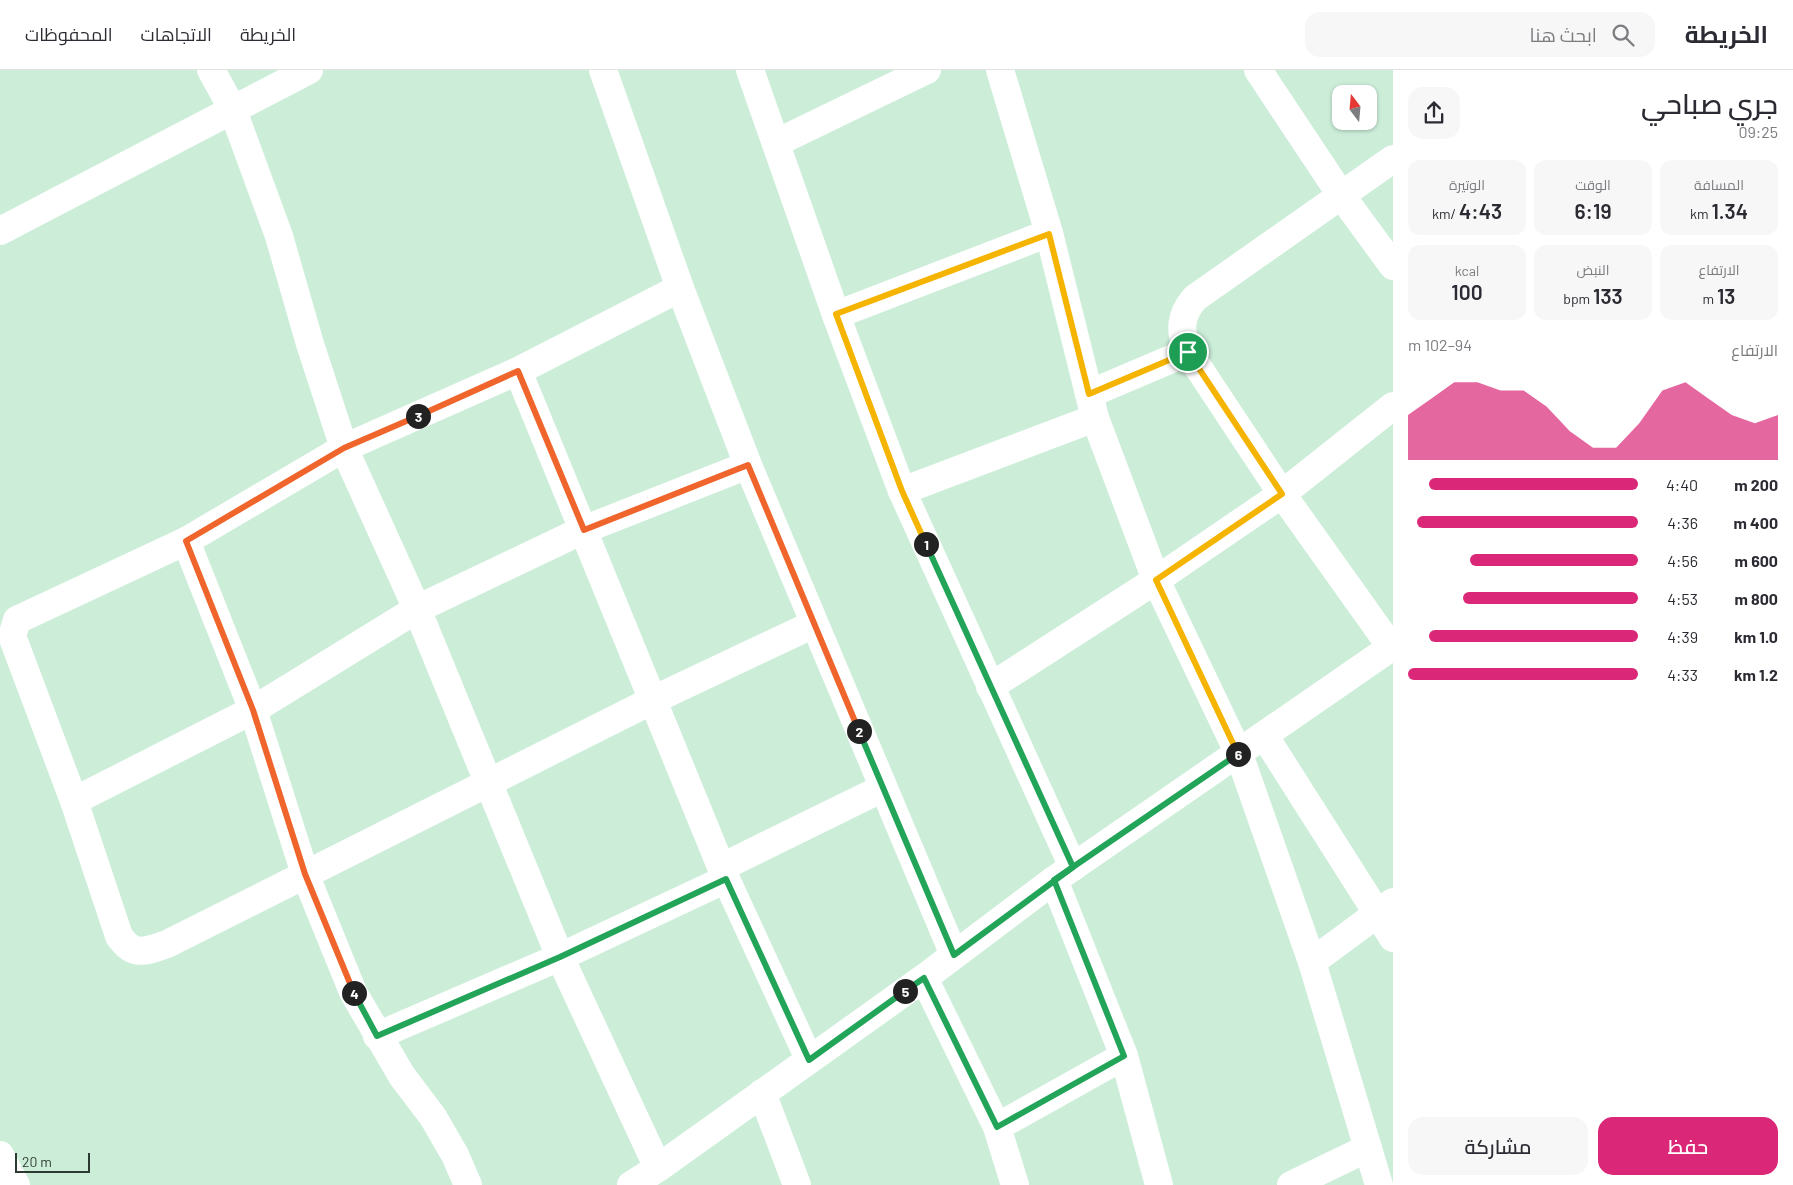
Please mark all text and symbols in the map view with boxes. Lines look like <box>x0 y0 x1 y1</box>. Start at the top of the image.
search box <box>1305 12 1655 57</box>
text: الخريطة <box>1685 19 1768 48</box>
icon: search <box>1609 21 1637 49</box>
text: المحفوظات <box>25 23 113 45</box>
text: الاتجاهات <box>141 23 212 45</box>
text: الخريطة <box>240 23 296 45</box>
text: ابحث هنا <box>1530 23 1597 46</box>
north arrow <box>1332 85 1378 130</box>
map controls <box>1332 85 1377 130</box>
text: جري صباحي <box>1641 86 1778 120</box>
button: share <box>1408 87 1460 139</box>
text: 09:25 <box>1738 122 1778 141</box>
text: الوتيرة <box>1449 176 1485 193</box>
text: الوقت <box>1575 176 1611 193</box>
text: المسافة <box>1694 176 1744 193</box>
text: 4:43 <box>1459 198 1502 223</box>
text: 6:19 <box>1574 198 1612 223</box>
text: 1.34 <box>1711 198 1748 223</box>
text: /km <box>1432 205 1459 222</box>
text: km <box>1690 205 1711 222</box>
text: النبض <box>1577 261 1609 278</box>
text: الارتفاع <box>1698 261 1740 278</box>
text: kcal <box>1455 262 1479 279</box>
text: 100 <box>1451 279 1483 304</box>
text: 133 <box>1593 283 1623 308</box>
text: 13 <box>1717 283 1735 308</box>
text: bpm <box>1563 290 1593 307</box>
text: m <box>1703 290 1717 307</box>
pin <box>1167 331 1209 373</box>
text: 94–102 m <box>1408 335 1472 354</box>
icon: arrive <box>1174 338 1202 366</box>
text: الارتفاع <box>1731 340 1778 359</box>
pin: 3 <box>406 404 430 428</box>
text: 3 <box>415 408 422 425</box>
text: 4:40 <box>1666 475 1698 494</box>
text: 200 m <box>1734 475 1778 494</box>
text: 4:36 <box>1667 513 1698 532</box>
text: 400 m <box>1734 513 1778 532</box>
pin: 1 <box>914 532 938 556</box>
text: 1 <box>924 536 929 553</box>
text: 4:56 <box>1667 551 1698 570</box>
text: 600 m <box>1735 551 1778 570</box>
text: 4:53 <box>1667 589 1698 608</box>
text: 800 m <box>1735 589 1778 608</box>
text: 4:39 <box>1667 627 1698 646</box>
text: 1.0 km <box>1734 627 1778 646</box>
text: 4:33 <box>1667 665 1698 684</box>
text: 1.2 km <box>1734 665 1778 684</box>
pin: 2 <box>846 718 872 744</box>
text: 2 <box>856 723 863 740</box>
pin: 6 <box>1226 742 1250 766</box>
text: 6 <box>1235 746 1242 763</box>
pin: 5 <box>892 978 918 1004</box>
pin: 4 <box>342 980 366 1006</box>
text: 5 <box>902 983 909 1000</box>
text: 4 <box>350 985 359 1002</box>
button: مشاركة <box>1408 1117 1588 1175</box>
button: حفظ <box>1598 1117 1778 1175</box>
scale bar <box>15 1150 90 1173</box>
text: 20 m <box>22 1153 52 1170</box>

